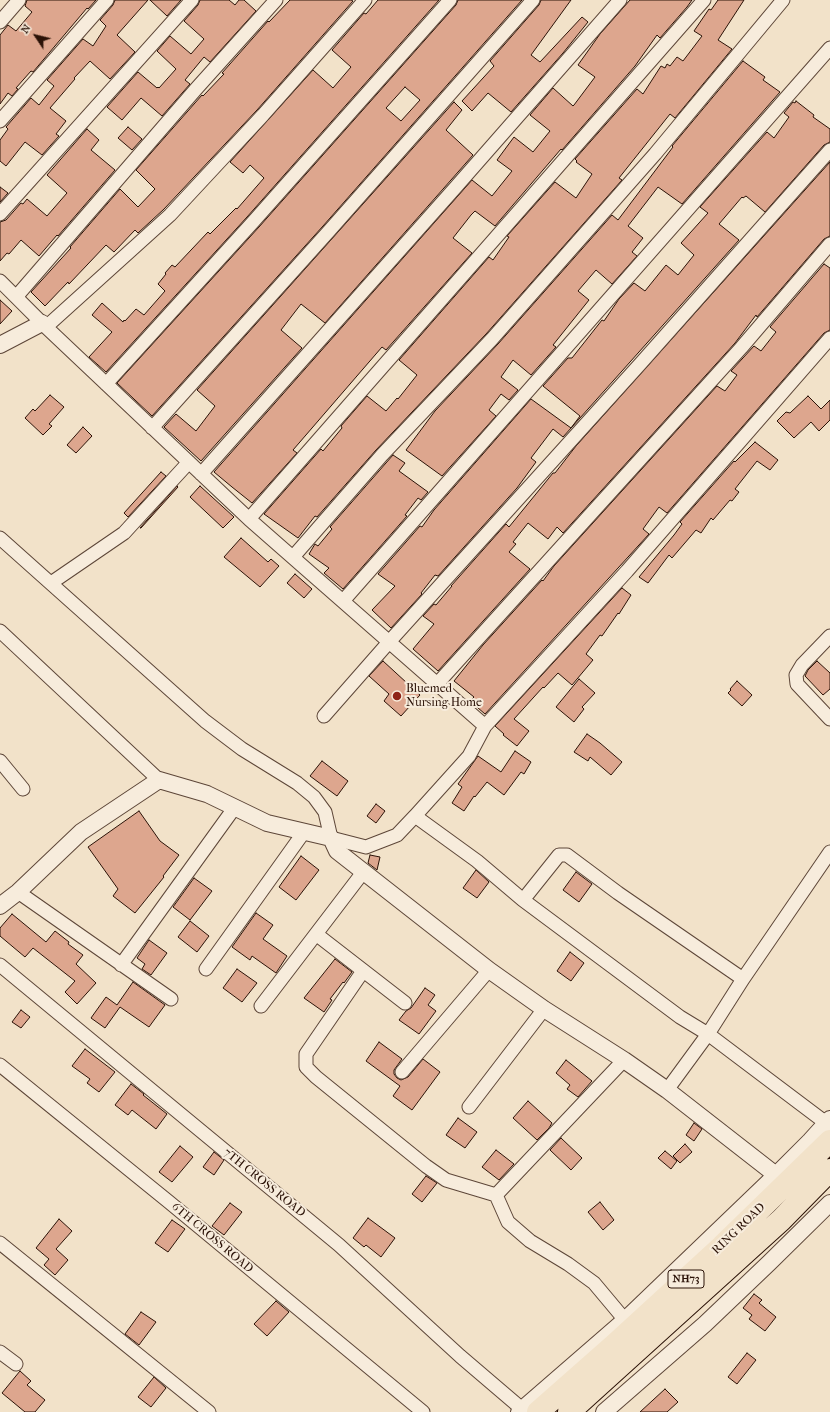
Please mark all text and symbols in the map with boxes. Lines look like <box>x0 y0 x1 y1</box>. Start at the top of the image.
north arrow <box>16 16 56 56</box>
text: N <box>18 22 33 36</box>
place label: Bluemed Nursing Home <box>406 682 482 710</box>
marker: Bluemed Nursing Home <box>391 690 403 702</box>
street label: 7TH CROSS ROAD <box>220 1145 308 1221</box>
street label: 6TH CROSS ROAD <box>168 1200 256 1276</box>
street label: RING ROAD <box>710 1200 768 1258</box>
road number: NH73 <box>668 1270 704 1288</box>

